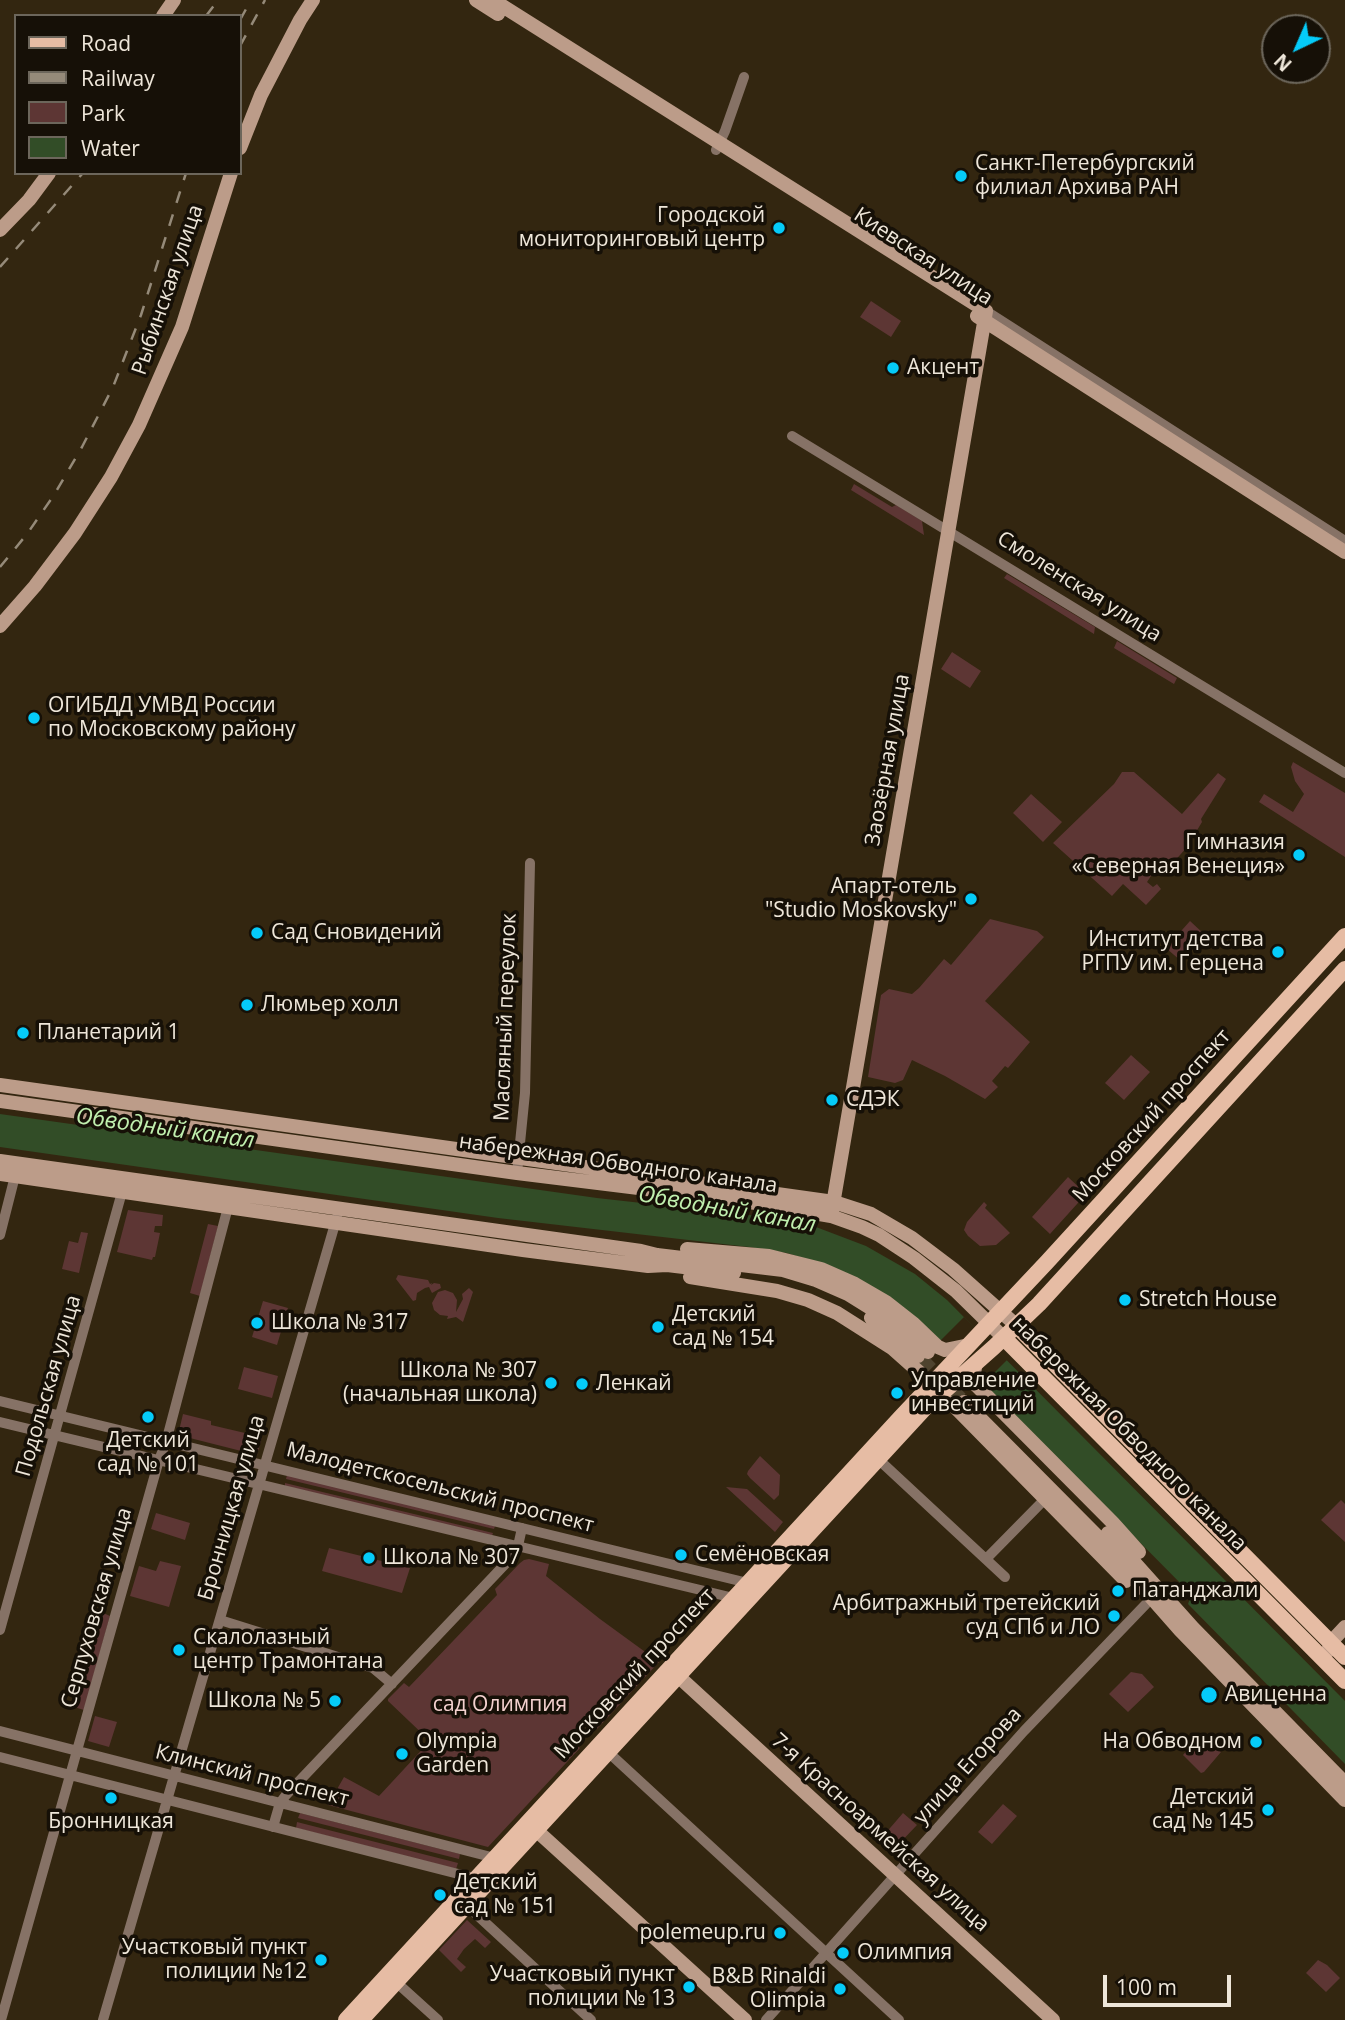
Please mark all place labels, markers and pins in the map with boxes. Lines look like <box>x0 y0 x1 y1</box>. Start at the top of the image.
place label: Санкт-Петербургский филиал Архива РАН <box>975 151 1195 201</box>
marker: Санкт-Петербургский филиал Архива РАН <box>953 168 969 184</box>
place label: Городской мониторинговый центр <box>519 203 765 253</box>
marker: Городской мониторинговый центр <box>771 220 787 236</box>
place label: Акцент <box>907 355 979 381</box>
marker: Акцент <box>885 360 901 376</box>
place label: ОГИБДД УМВД России по Московскому району <box>48 693 295 743</box>
marker: ОГИБДД УМВД России по Московскому району <box>26 710 42 726</box>
place label: Гимназия «Северная Венеция» <box>1072 830 1285 880</box>
marker: Гимназия «Северная Венеция» <box>1291 847 1307 863</box>
place label: Апарт-отель "Studio Moskovsky" <box>765 874 957 924</box>
marker: Апарт-отель "Studio Moskovsky" <box>963 891 979 907</box>
place label: Сад Сновидений <box>271 920 442 946</box>
marker: Сад Сновидений <box>249 925 265 941</box>
place label: Институт детства РГПУ им. Герцена <box>1082 927 1264 977</box>
marker: Институт детства РГПУ им. Герцена <box>1270 944 1286 960</box>
place label: Люмьер холл <box>261 992 399 1018</box>
marker: Люмьер холл <box>239 997 255 1013</box>
place label: Планетарий 1 <box>37 1020 180 1046</box>
marker: Планетарий 1 <box>15 1025 31 1041</box>
place label: СДЭК <box>846 1087 900 1113</box>
marker: СДЭК <box>824 1092 840 1108</box>
place label: Stretch House <box>1139 1287 1277 1313</box>
marker: Stretch House <box>1117 1292 1133 1308</box>
place label: Детский сад № 154 <box>672 1302 774 1352</box>
place label: Школа № 317 <box>271 1310 408 1336</box>
marker: Школа № 317 <box>249 1315 265 1331</box>
marker: Детский сад № 154 <box>650 1319 666 1335</box>
place label: Школа № 307 (начальная школа) <box>343 1358 537 1408</box>
place label: Управление инвестиций <box>911 1368 1036 1418</box>
place label: Ленкай <box>596 1371 672 1397</box>
marker: Школа № 307 (начальная школа) <box>543 1375 559 1391</box>
marker: Ленкай <box>574 1376 590 1392</box>
marker: Управление инвестиций <box>889 1385 905 1401</box>
marker: Детский сад № 101 <box>140 1409 156 1425</box>
place label: Детский сад № 101 <box>97 1428 199 1478</box>
place label: Семёновская <box>695 1542 829 1568</box>
place label: Школа № 307 <box>383 1545 520 1571</box>
marker: Семёновская <box>673 1547 689 1563</box>
marker: Школа № 307 <box>361 1550 377 1566</box>
place label: Патанджали <box>1132 1578 1258 1604</box>
marker: Патанджали <box>1110 1583 1126 1599</box>
place label: Арбитражный третейский суд СПб и ЛО <box>833 1591 1100 1641</box>
marker: Арбитражный третейский суд СПб и ЛО <box>1106 1608 1122 1624</box>
place label: Скалолазный центр Трамонтана <box>193 1625 383 1675</box>
marker: Скалолазный центр Трамонтана <box>171 1642 187 1658</box>
place label: Авиценна <box>1225 1682 1327 1708</box>
marker: Авиценна <box>1199 1685 1219 1705</box>
place label: Школа № 5 <box>208 1688 321 1714</box>
marker: Школа № 5 <box>327 1693 343 1709</box>
place label: Olympiа Garden <box>416 1729 497 1779</box>
place label: На Обводном <box>1102 1729 1242 1755</box>
marker: На Обводном <box>1248 1734 1264 1750</box>
marker: Olympiа Garden <box>394 1746 410 1762</box>
place label: Детский сад № 145 <box>1152 1785 1254 1835</box>
marker: Бронницкая <box>103 1790 119 1806</box>
marker: Детский сад № 145 <box>1260 1802 1276 1818</box>
place label: Бронницкая <box>48 1809 174 1835</box>
place label: Детский сад № 151 <box>454 1870 556 1920</box>
marker: Детский сад № 151 <box>432 1887 448 1903</box>
place label: polemeup.ru <box>639 1920 766 1946</box>
marker: polemeup.ru <box>772 1925 788 1941</box>
place label: Участковый пункт полиции №12 <box>122 1935 307 1985</box>
place label: Олимпия <box>857 1940 952 1966</box>
marker: Олимпия <box>835 1945 851 1961</box>
marker: Участковый пункт полиции №12 <box>313 1952 329 1968</box>
place label: Участковый пункт полиции № 13 <box>490 1962 675 2012</box>
place label: B&B Rinaldi Olimpia <box>712 1964 826 2014</box>
marker: Участковый пункт полиции № 13 <box>681 1979 697 1995</box>
marker: B&B Rinaldi Olimpia <box>832 1981 848 1997</box>

